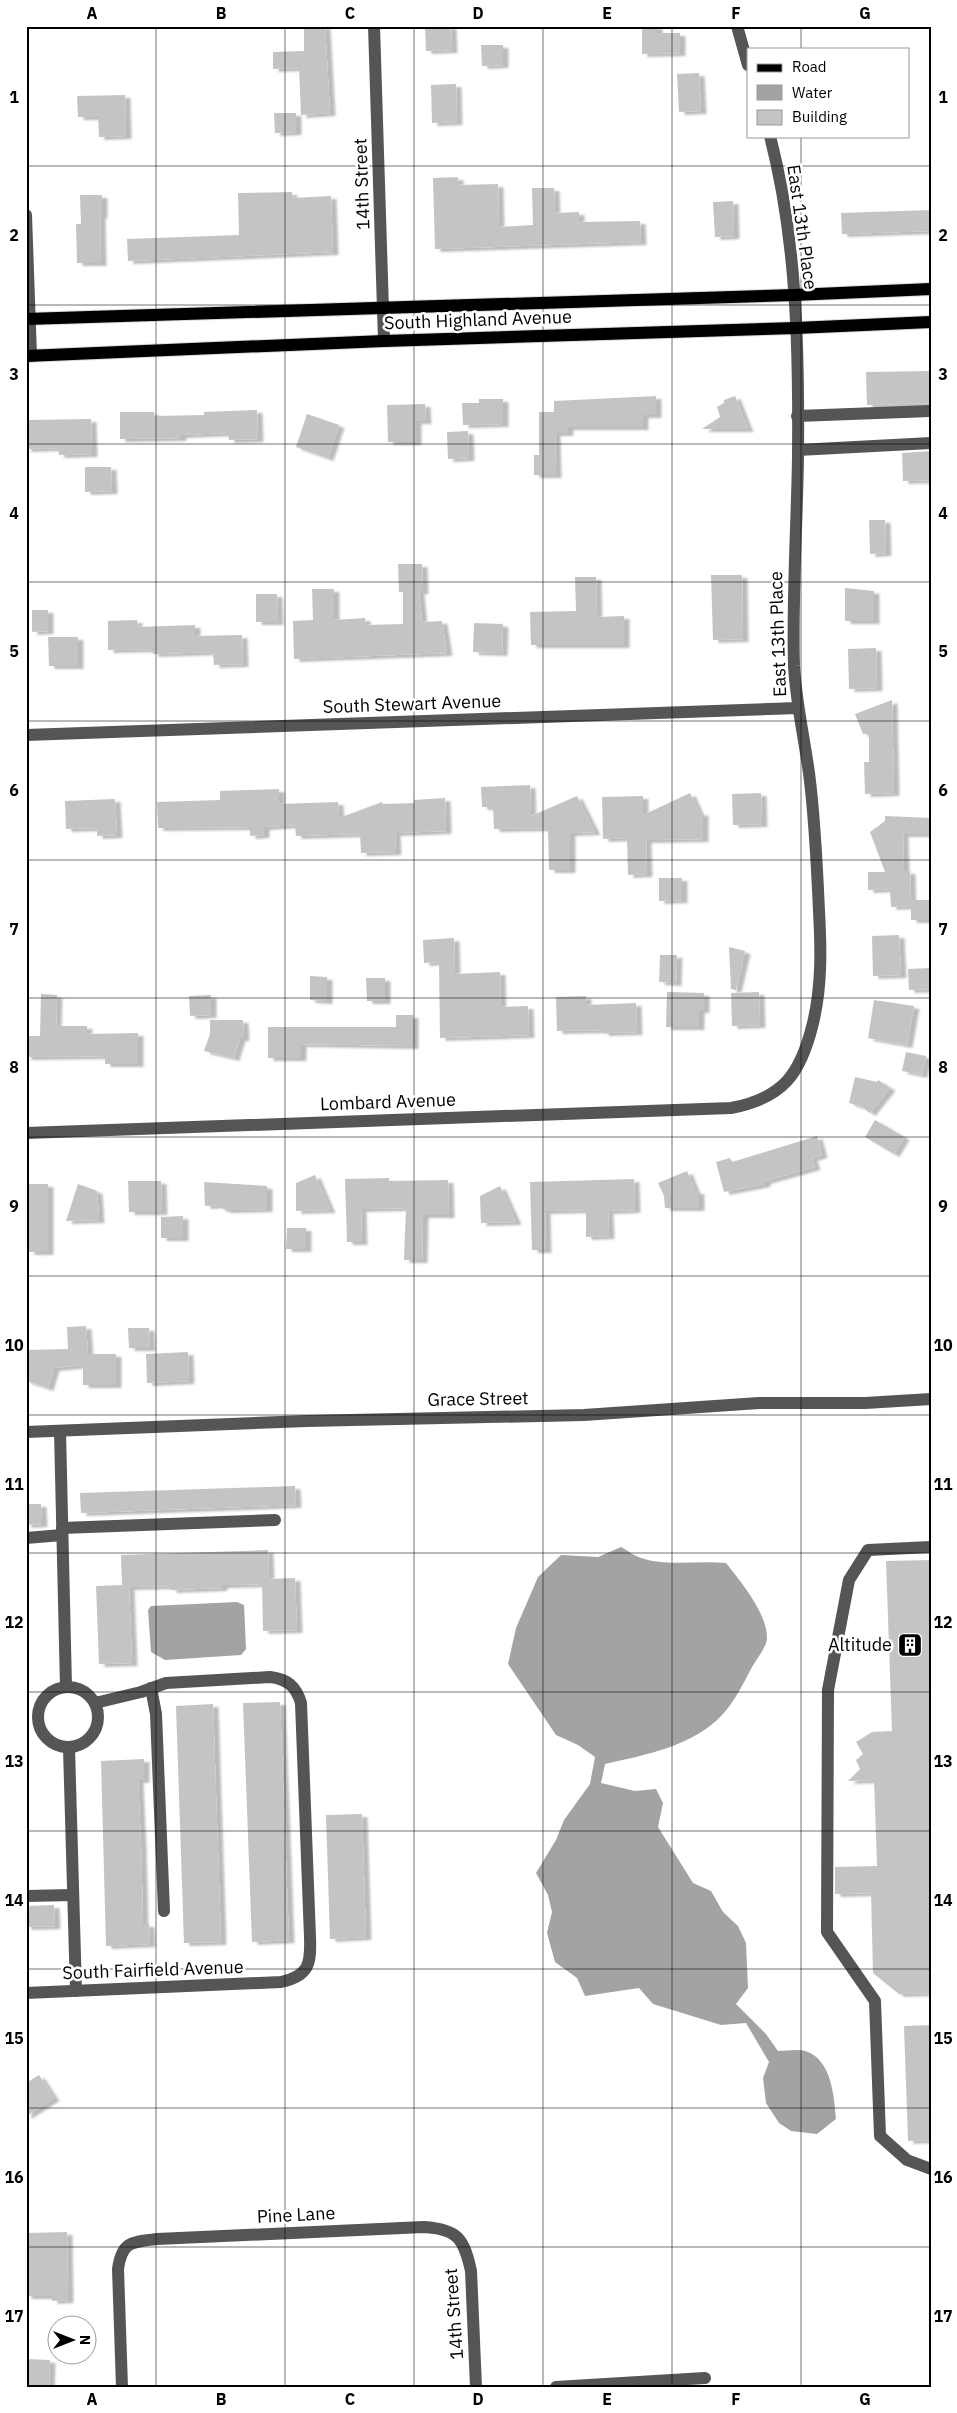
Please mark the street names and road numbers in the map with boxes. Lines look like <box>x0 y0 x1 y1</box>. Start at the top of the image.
street label: 14th Street <box>348 138 375 230</box>
street label: East 13th Place <box>782 163 823 291</box>
street label: South Highland Avenue <box>384 305 572 334</box>
street label: East 13th Place <box>764 571 791 697</box>
street label: South Stewart Avenue <box>322 689 502 718</box>
street label: Lombard Avenue <box>320 1088 456 1115</box>
street label: Grace Street <box>427 1386 529 1411</box>
street label: South Fairfield Avenue <box>62 1955 244 1984</box>
street label: Pine Lane <box>256 2201 336 2228</box>
street label: 14th Street <box>439 2267 468 2361</box>

